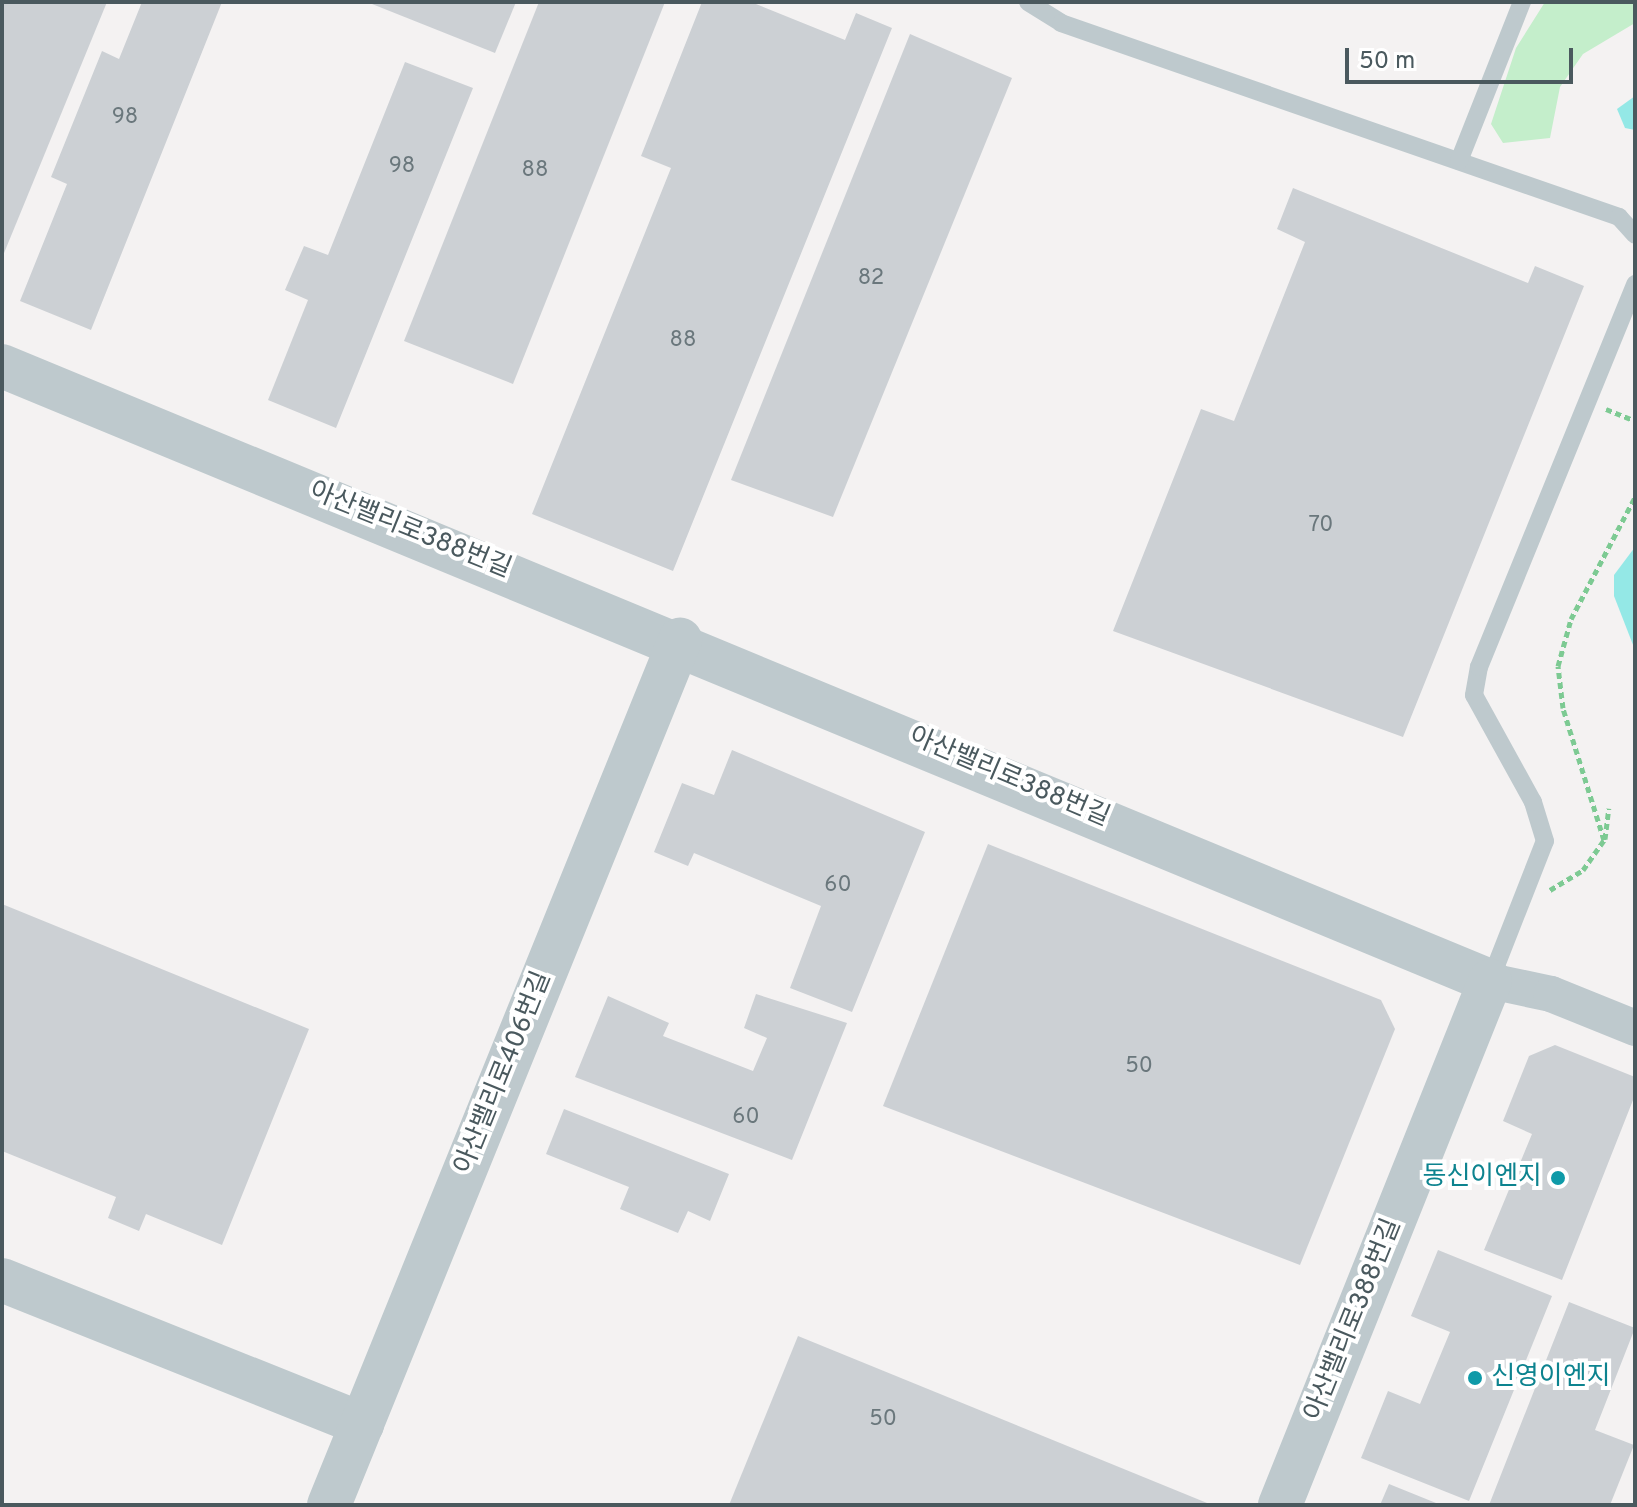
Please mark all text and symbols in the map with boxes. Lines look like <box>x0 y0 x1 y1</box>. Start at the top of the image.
scale bar <box>1349 32 1577 82</box>
text: 50 m <box>1359 47 1415 77</box>
house number: 98 <box>112 105 138 131</box>
house number: 98 <box>389 154 415 180</box>
house number: 88 <box>522 158 548 184</box>
house number: 82 <box>858 266 884 292</box>
house number: 88 <box>670 328 696 354</box>
street label: 아산밸리로388번길 <box>305 476 515 586</box>
house number: 70 <box>1309 513 1333 539</box>
street label: 아산밸리로388번길 <box>904 722 1114 834</box>
house number: 60 <box>824 873 852 899</box>
street label: 아산밸리로406번길 <box>449 967 559 1179</box>
house number: 50 <box>1125 1054 1153 1080</box>
house number: 60 <box>732 1105 760 1131</box>
place label: 동신이엔지 <box>1422 1162 1542 1194</box>
marker: 동신이엔지 <box>1549 1169 1567 1187</box>
street label: 아산밸리로388번길 <box>1299 1215 1409 1425</box>
place label: 신영이엔지 <box>1491 1362 1611 1394</box>
marker: 신영이엔지 <box>1466 1369 1484 1387</box>
house number: 50 <box>869 1407 897 1433</box>

